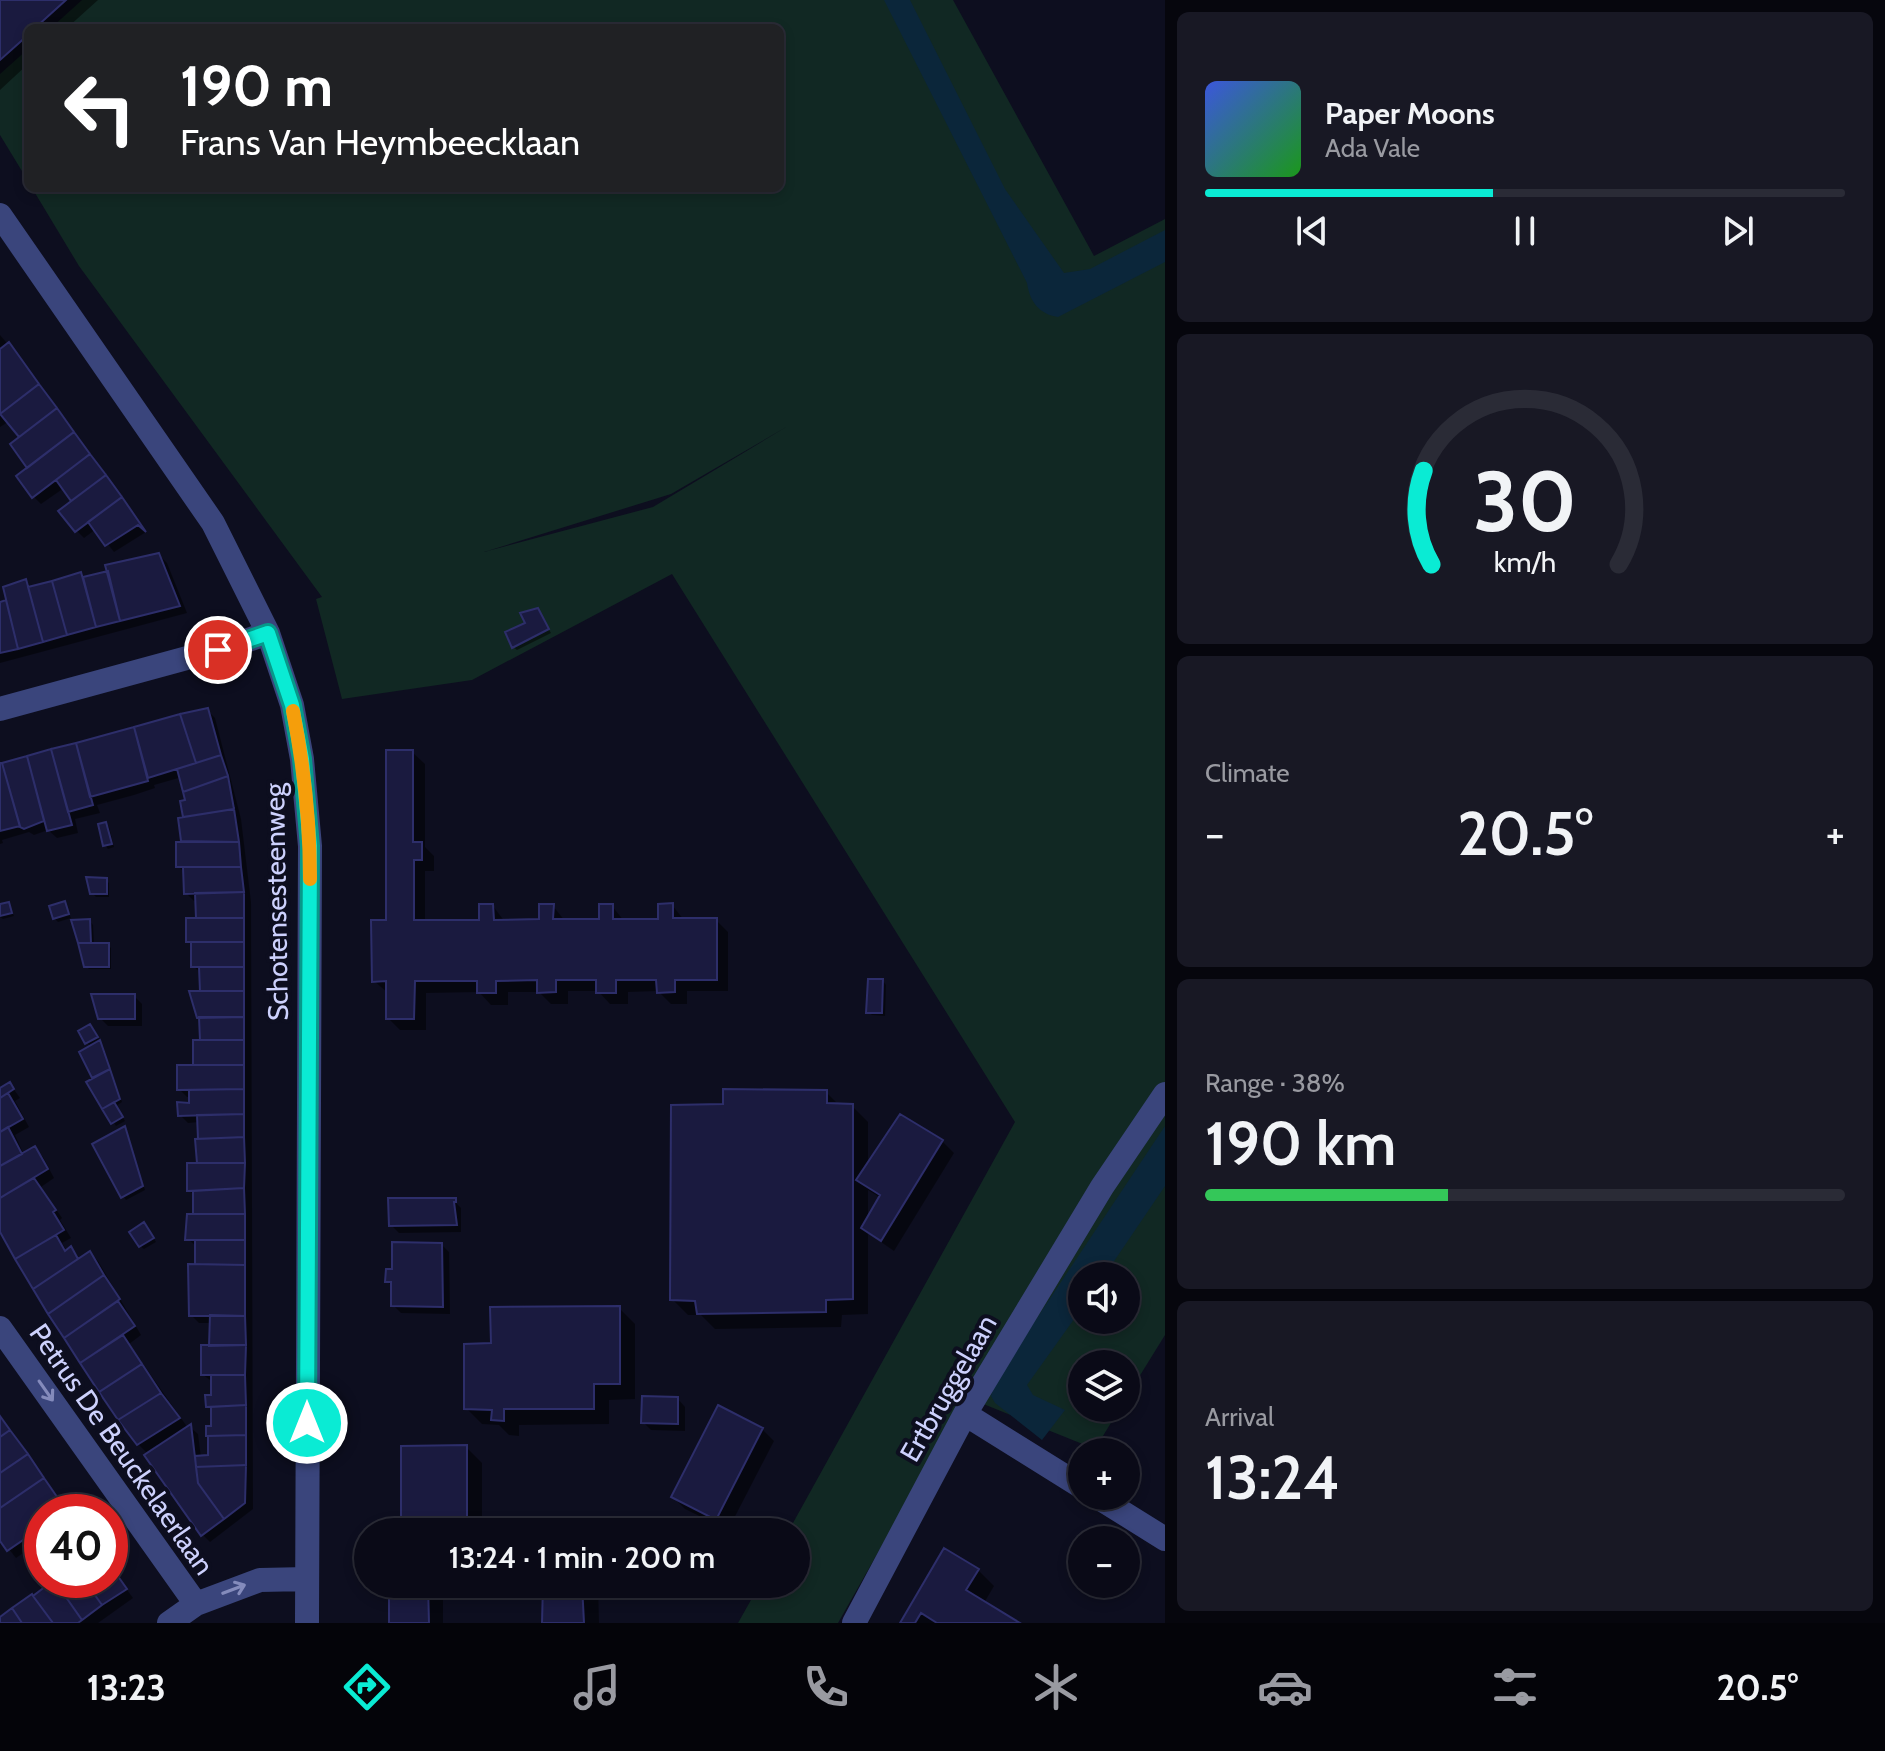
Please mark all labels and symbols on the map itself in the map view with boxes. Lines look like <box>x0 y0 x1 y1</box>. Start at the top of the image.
pin <box>184 616 252 684</box>
street label: Schotensesteenweg <box>257 782 295 1021</box>
street label: Ertbruggelaan <box>892 1308 1004 1468</box>
street label: Petrus De Beuckelaerlaan <box>22 1317 222 1581</box>
one-way arrow <box>38 1379 54 1401</box>
position arrow <box>265 1381 349 1465</box>
speed limit sign: 40 <box>24 1494 128 1598</box>
one-way arrow <box>221 1581 246 1595</box>

